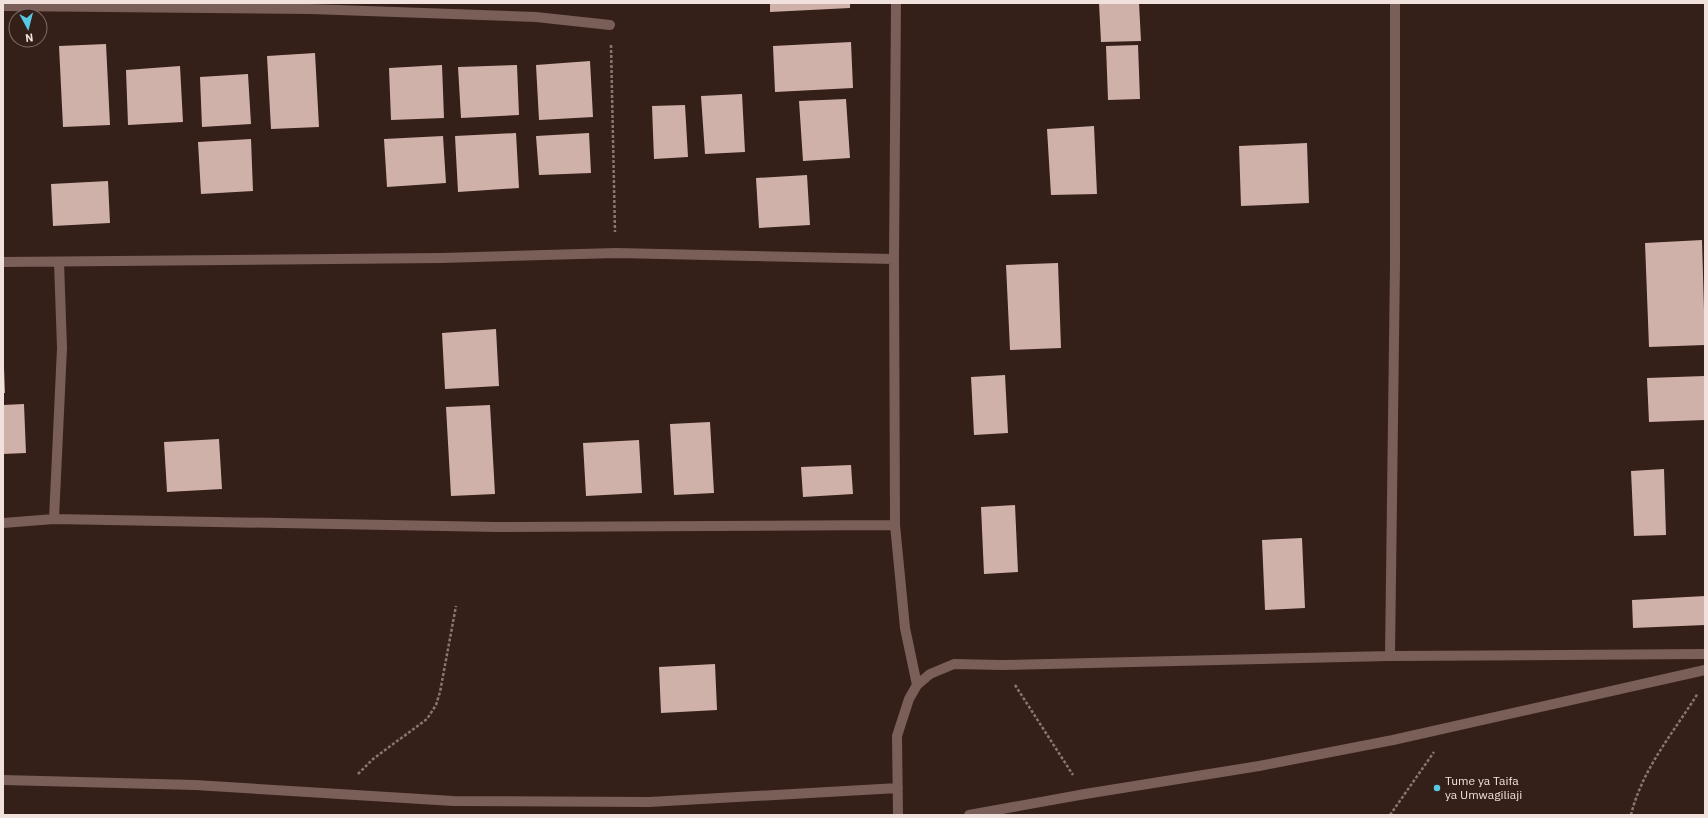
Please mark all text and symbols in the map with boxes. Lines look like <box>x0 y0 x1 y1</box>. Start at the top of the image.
north arrow <box>8 8 48 48</box>
text: N <box>24 30 34 45</box>
place label: Tume ya Taifa ya Umwagiliaji <box>1445 773 1522 802</box>
marker: Tume ya Taifa ya Umwagiliaji <box>1432 783 1442 793</box>

